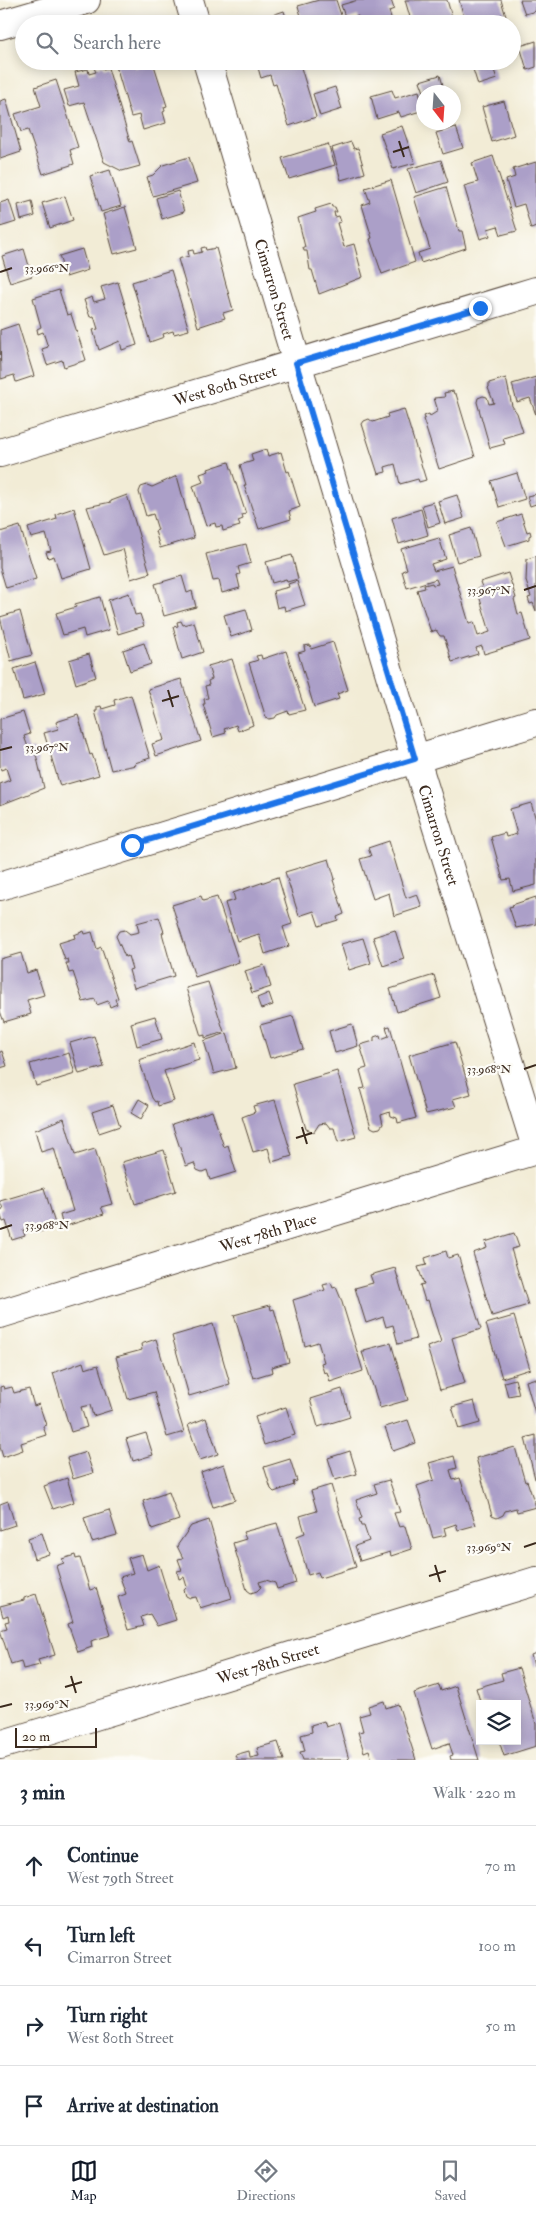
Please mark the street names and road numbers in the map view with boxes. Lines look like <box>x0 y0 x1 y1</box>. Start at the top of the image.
street label: Cimarron Street <box>250 236 299 342</box>
street label: West 80th Street <box>170 361 279 411</box>
street label: Cimarron Street <box>413 782 463 888</box>
street label: West 78th Place <box>216 1209 319 1258</box>
street label: West 78th Street <box>213 1639 322 1689</box>

